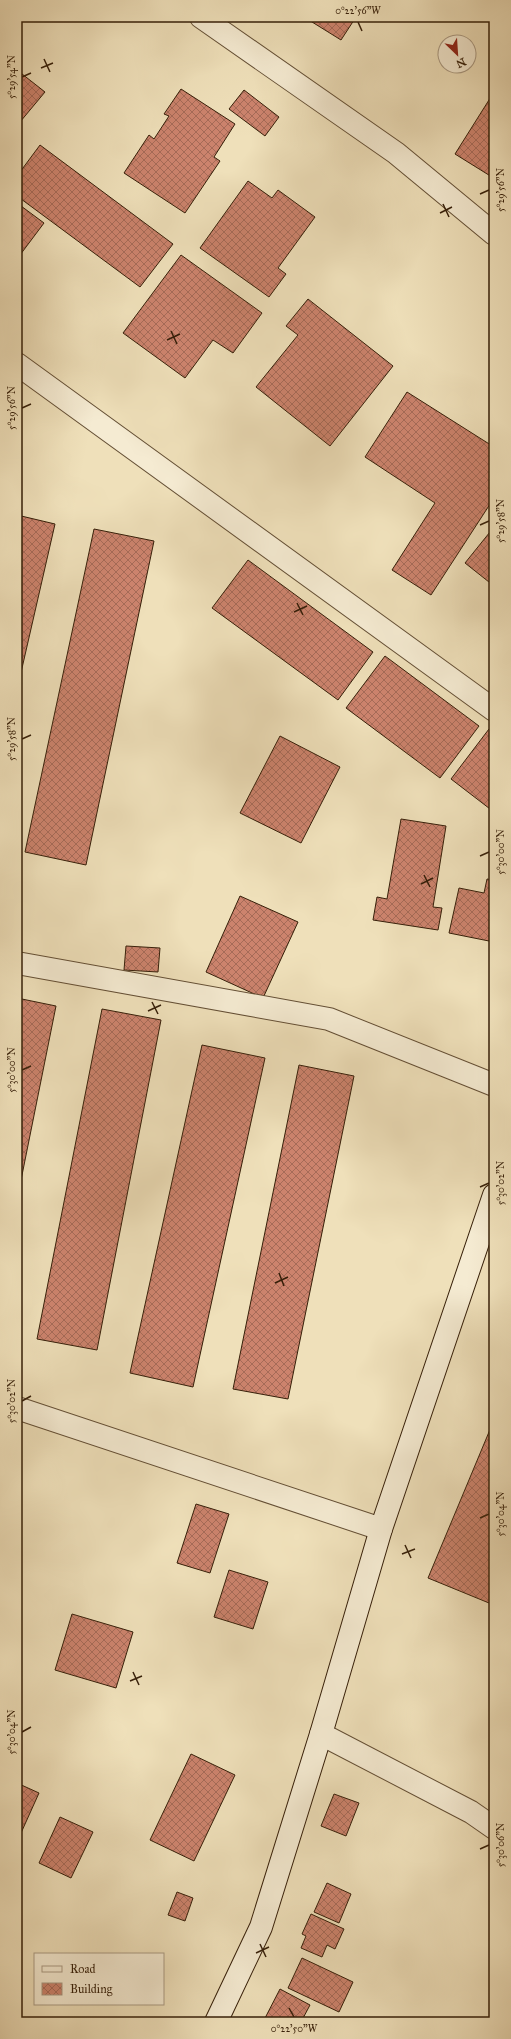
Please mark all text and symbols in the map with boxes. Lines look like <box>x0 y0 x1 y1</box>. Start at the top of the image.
text: 0°22'56"W <box>335 5 381 17</box>
north arrow <box>437 34 477 74</box>
text: 5°29'54"N <box>6 54 18 99</box>
text: N <box>453 55 468 71</box>
text: 5°29'56"N <box>495 167 507 212</box>
text: 5°29'56"N <box>6 385 18 430</box>
text: 5°29'58"N <box>495 498 507 543</box>
text: 5°29'58"N <box>6 716 18 761</box>
text: 5°30'00"N <box>495 829 507 875</box>
text: 5°30'00"N <box>6 1047 18 1093</box>
text: 5°30'02"N <box>495 1160 507 1205</box>
text: 5°30'02"N <box>6 1378 18 1423</box>
text: 5°30'04"N <box>495 1491 507 1537</box>
text: 5°30'04"N <box>6 1709 18 1755</box>
text: 5°30'06"N <box>495 1822 507 1867</box>
legend <box>34 1953 164 2005</box>
text: Road <box>70 1962 96 1976</box>
text: Building <box>70 1982 113 1997</box>
text: 0°22'50"W <box>271 2023 318 2035</box>

